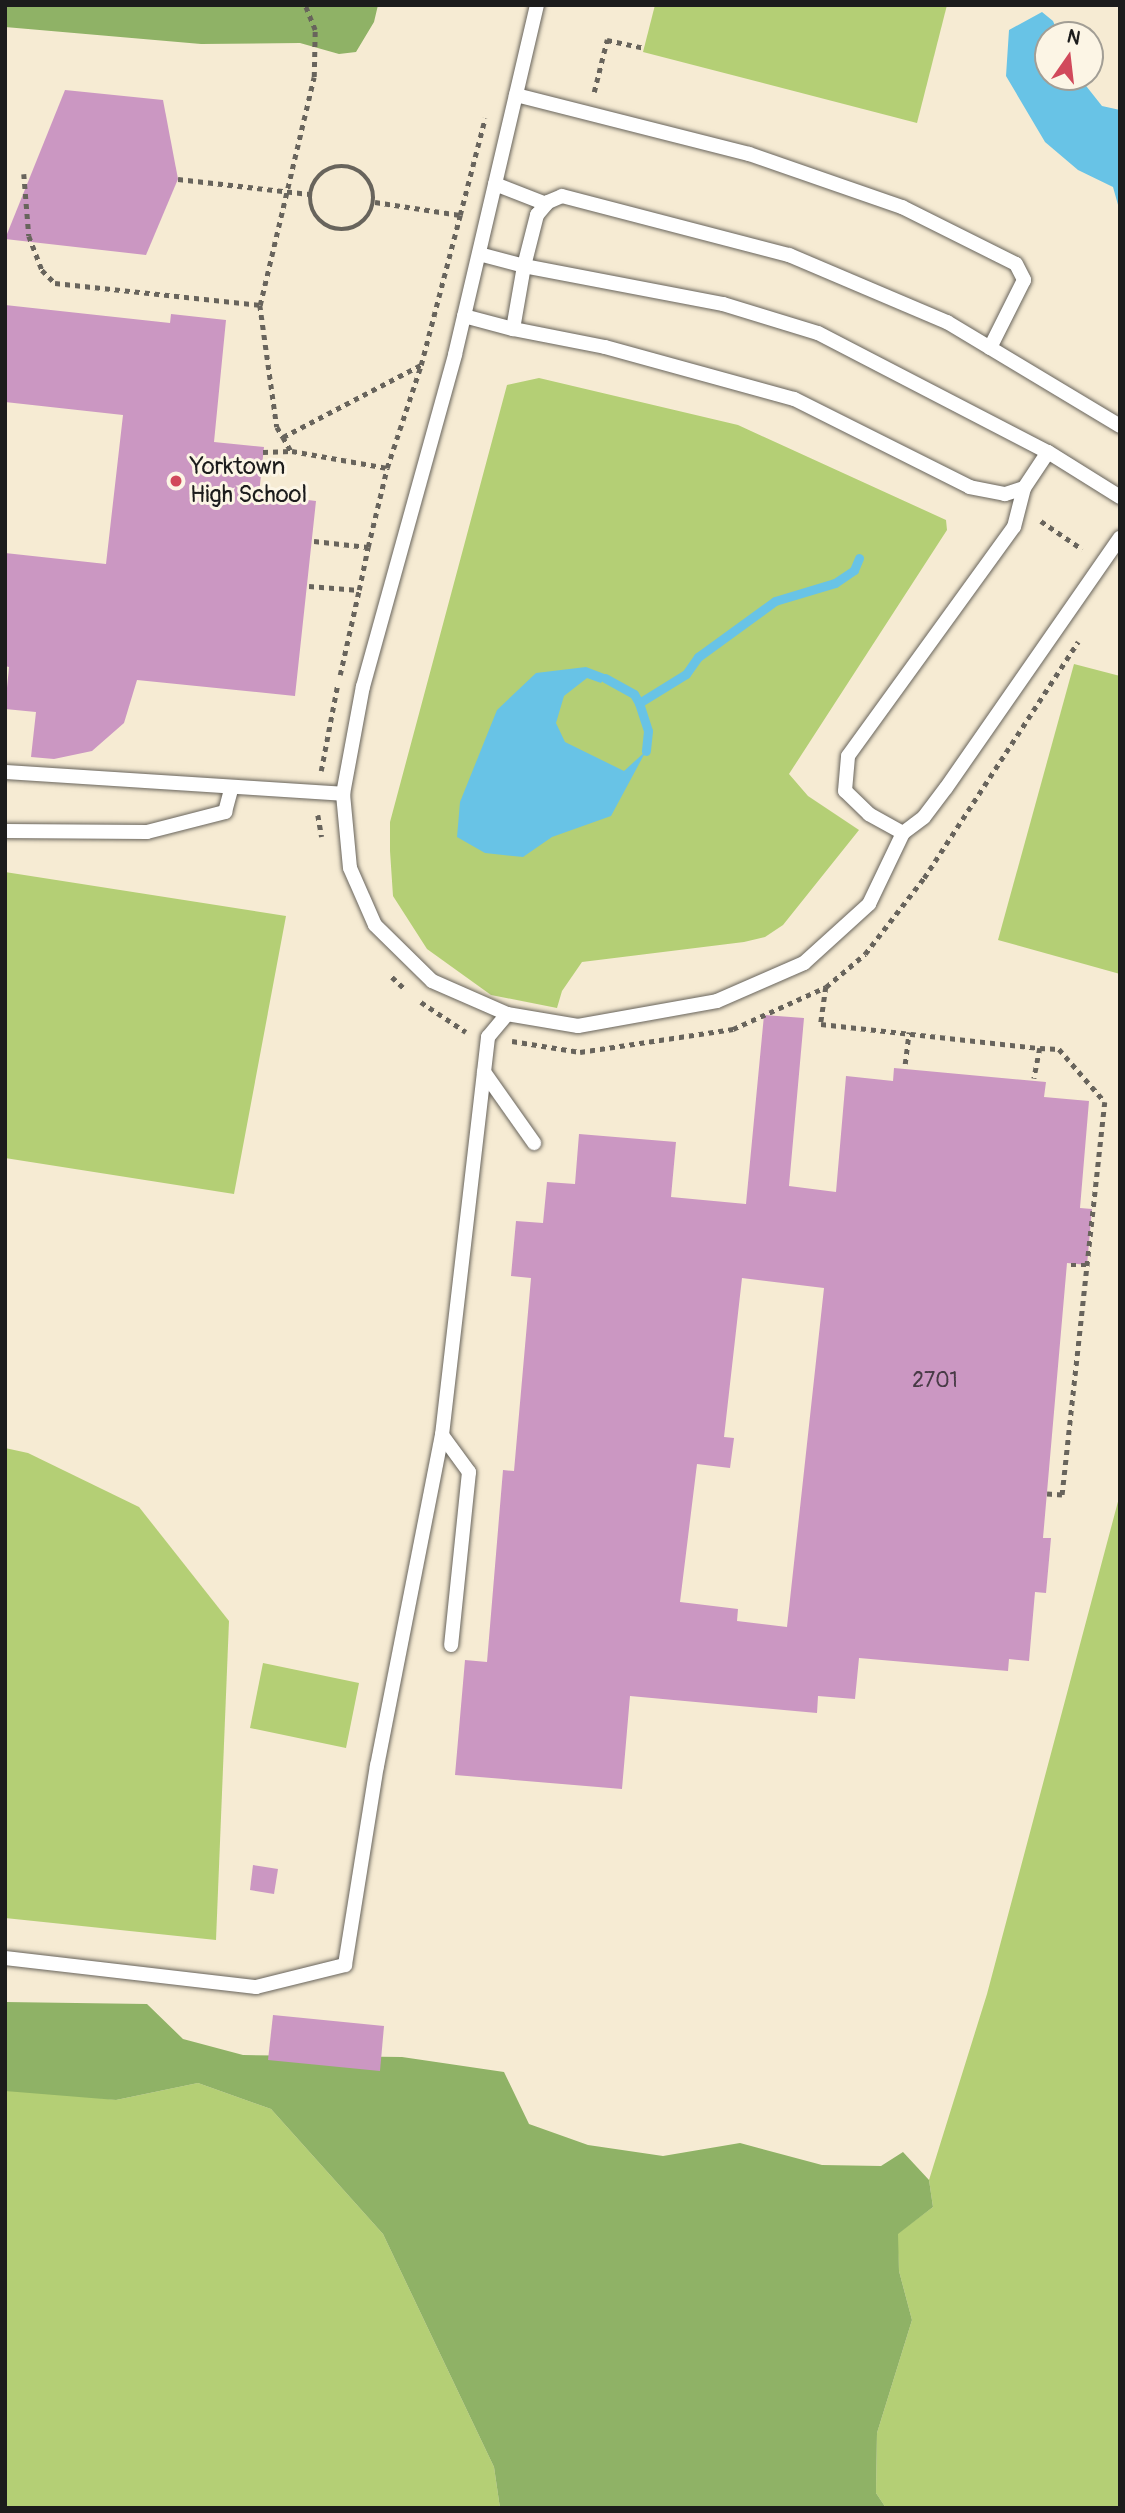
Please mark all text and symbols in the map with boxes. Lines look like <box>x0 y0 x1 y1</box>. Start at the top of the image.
north arrow <box>1034 21 1104 91</box>
text: N <box>1064 24 1083 51</box>
place label: Yorktown High School <box>190 453 307 509</box>
marker: Yorktown High School <box>168 473 184 489</box>
house number: 2701 <box>912 1368 958 1394</box>

